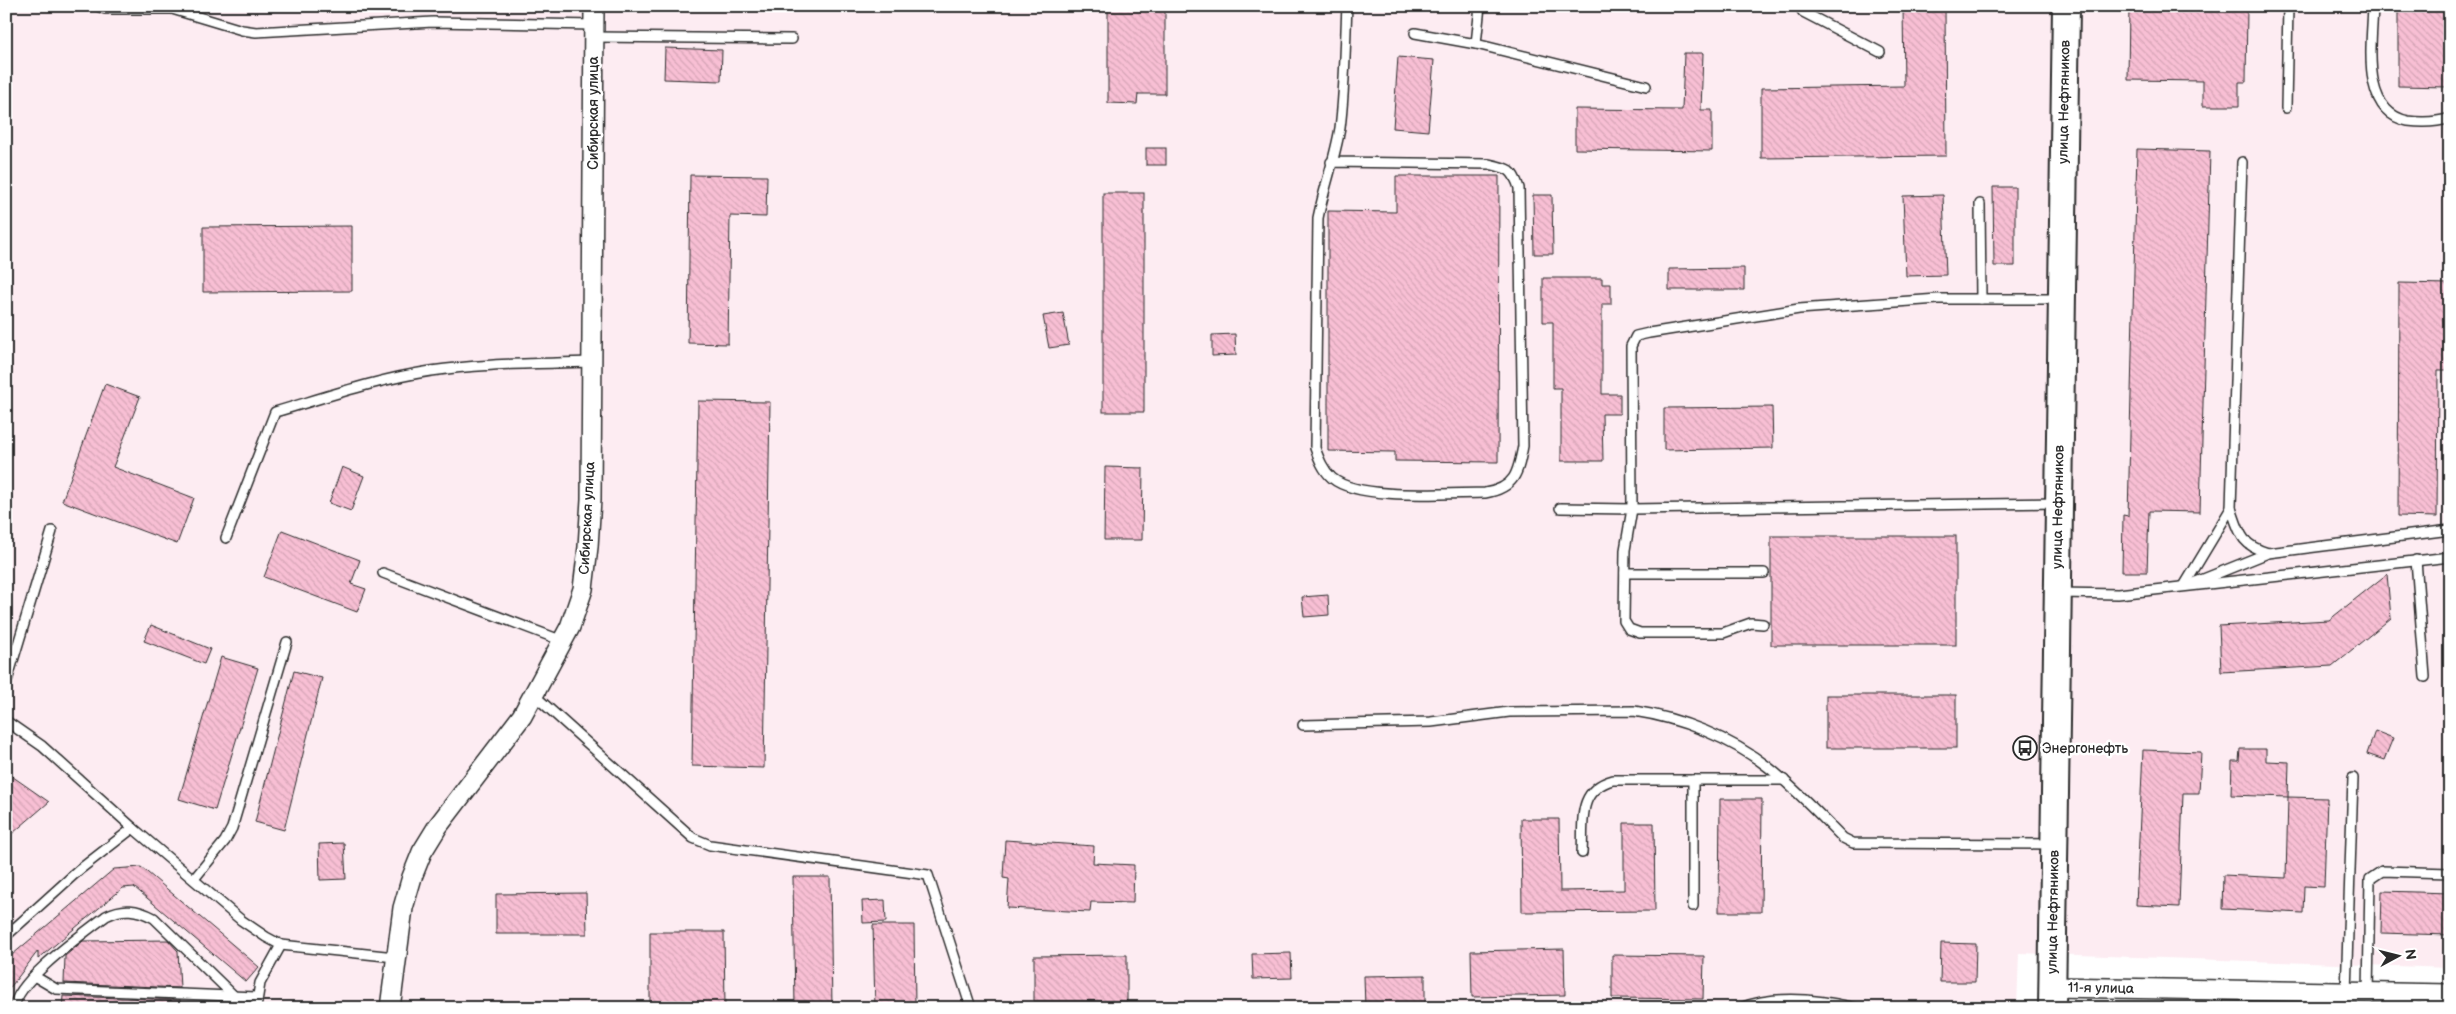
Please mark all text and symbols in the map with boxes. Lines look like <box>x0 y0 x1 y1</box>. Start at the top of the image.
street label: улица Нефтяников <box>2054 39 2074 164</box>
street label: Сибирская улица <box>585 56 602 170</box>
street label: улица Нефтяников <box>2048 444 2068 569</box>
street label: Сибирская улица <box>576 460 598 575</box>
bus stop icon: Энергонефть <box>2012 735 2038 761</box>
place label: Энергонефть <box>2042 740 2128 757</box>
street label: улица Нефтяников <box>2043 849 2063 974</box>
north arrow <box>2374 932 2424 982</box>
text: N <box>2401 948 2419 961</box>
street label: 11-я улица <box>2068 979 2135 997</box>

